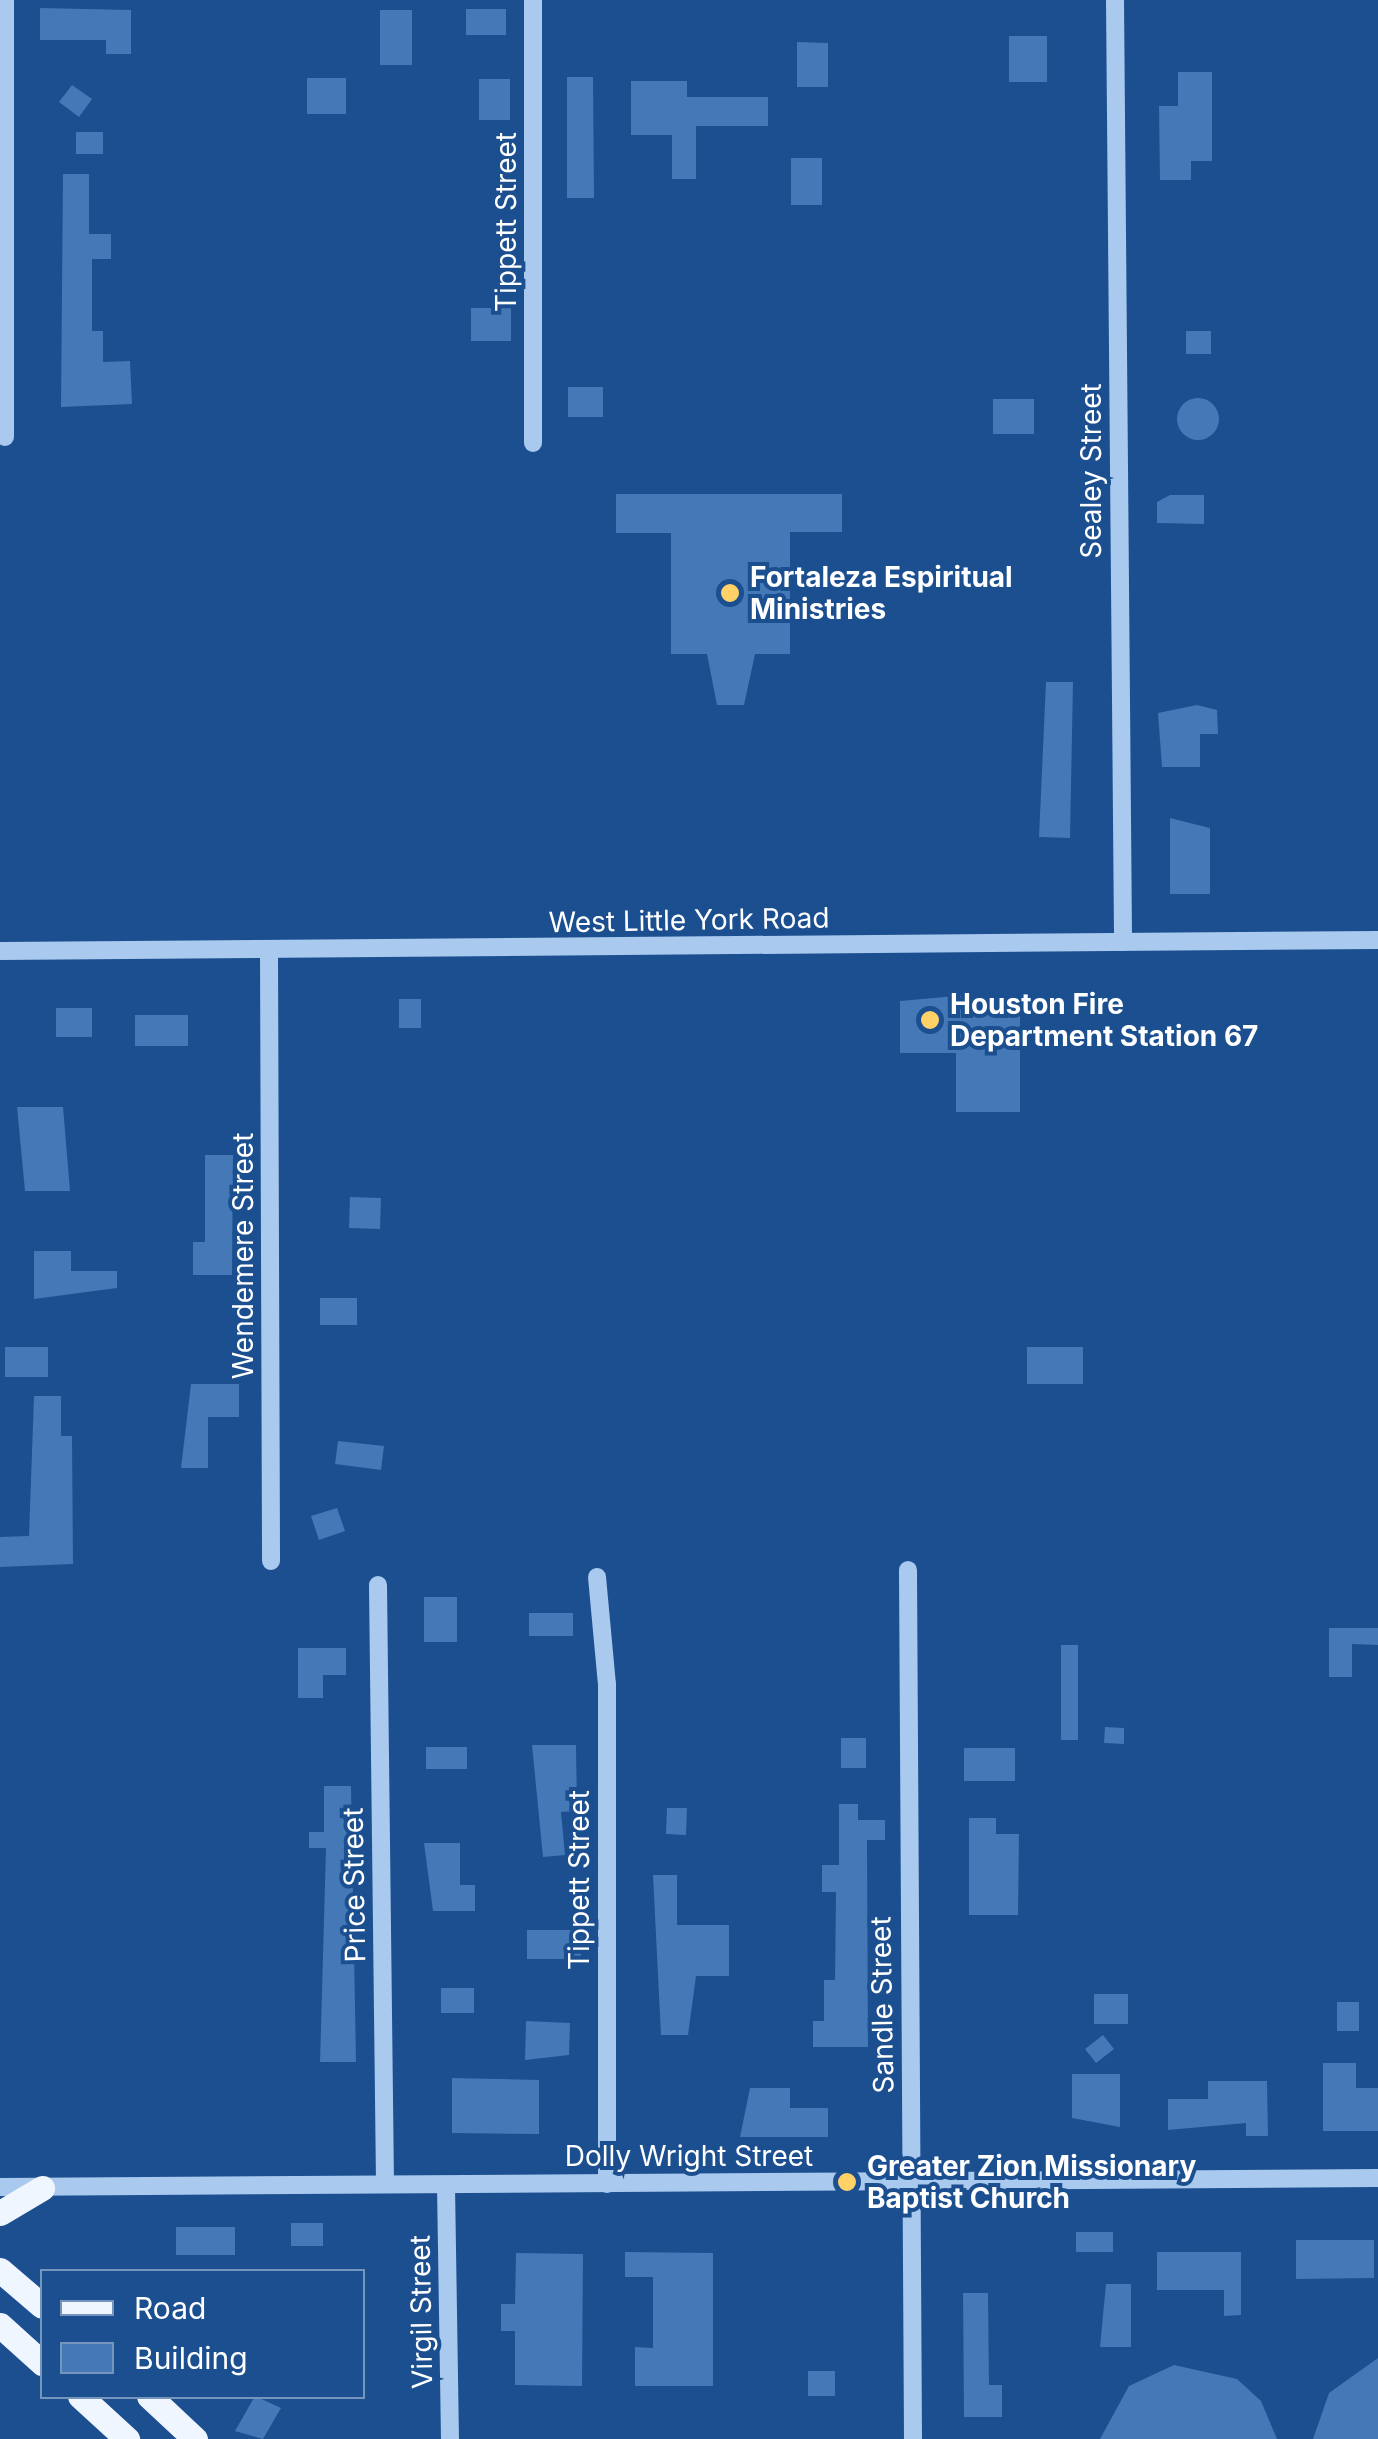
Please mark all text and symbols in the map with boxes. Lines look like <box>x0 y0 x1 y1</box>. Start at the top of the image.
street label: Tippett Street <box>489 132 523 312</box>
street label: Sealey Street <box>1074 383 1108 559</box>
place label: Fortaleza Espiritual Ministries <box>750 560 1013 626</box>
marker: Fortaleza Espiritual Ministries <box>719 582 741 604</box>
street label: West Little York Road <box>548 901 830 939</box>
place label: Houston Fire Department Station 67 <box>950 987 1258 1053</box>
marker: Houston Fire Department Station 67 <box>919 1009 941 1031</box>
street label: Wendemere Street <box>226 1133 260 1379</box>
street label: Tippett Street <box>562 1790 596 1970</box>
street label: Price Street <box>336 1807 372 1963</box>
street label: Sandle Street <box>864 1916 900 2094</box>
street label: Dolly Wright Street <box>565 2139 813 2173</box>
place label: Greater Zion Missionary Baptist Church <box>867 2149 1196 2215</box>
marker: Greater Zion Missionary Baptist Church <box>836 2171 858 2193</box>
street label: Virgil Street <box>403 2235 439 2389</box>
legend <box>40 2269 365 2399</box>
text: Road <box>134 2290 206 2326</box>
text: Building <box>134 2340 248 2376</box>

